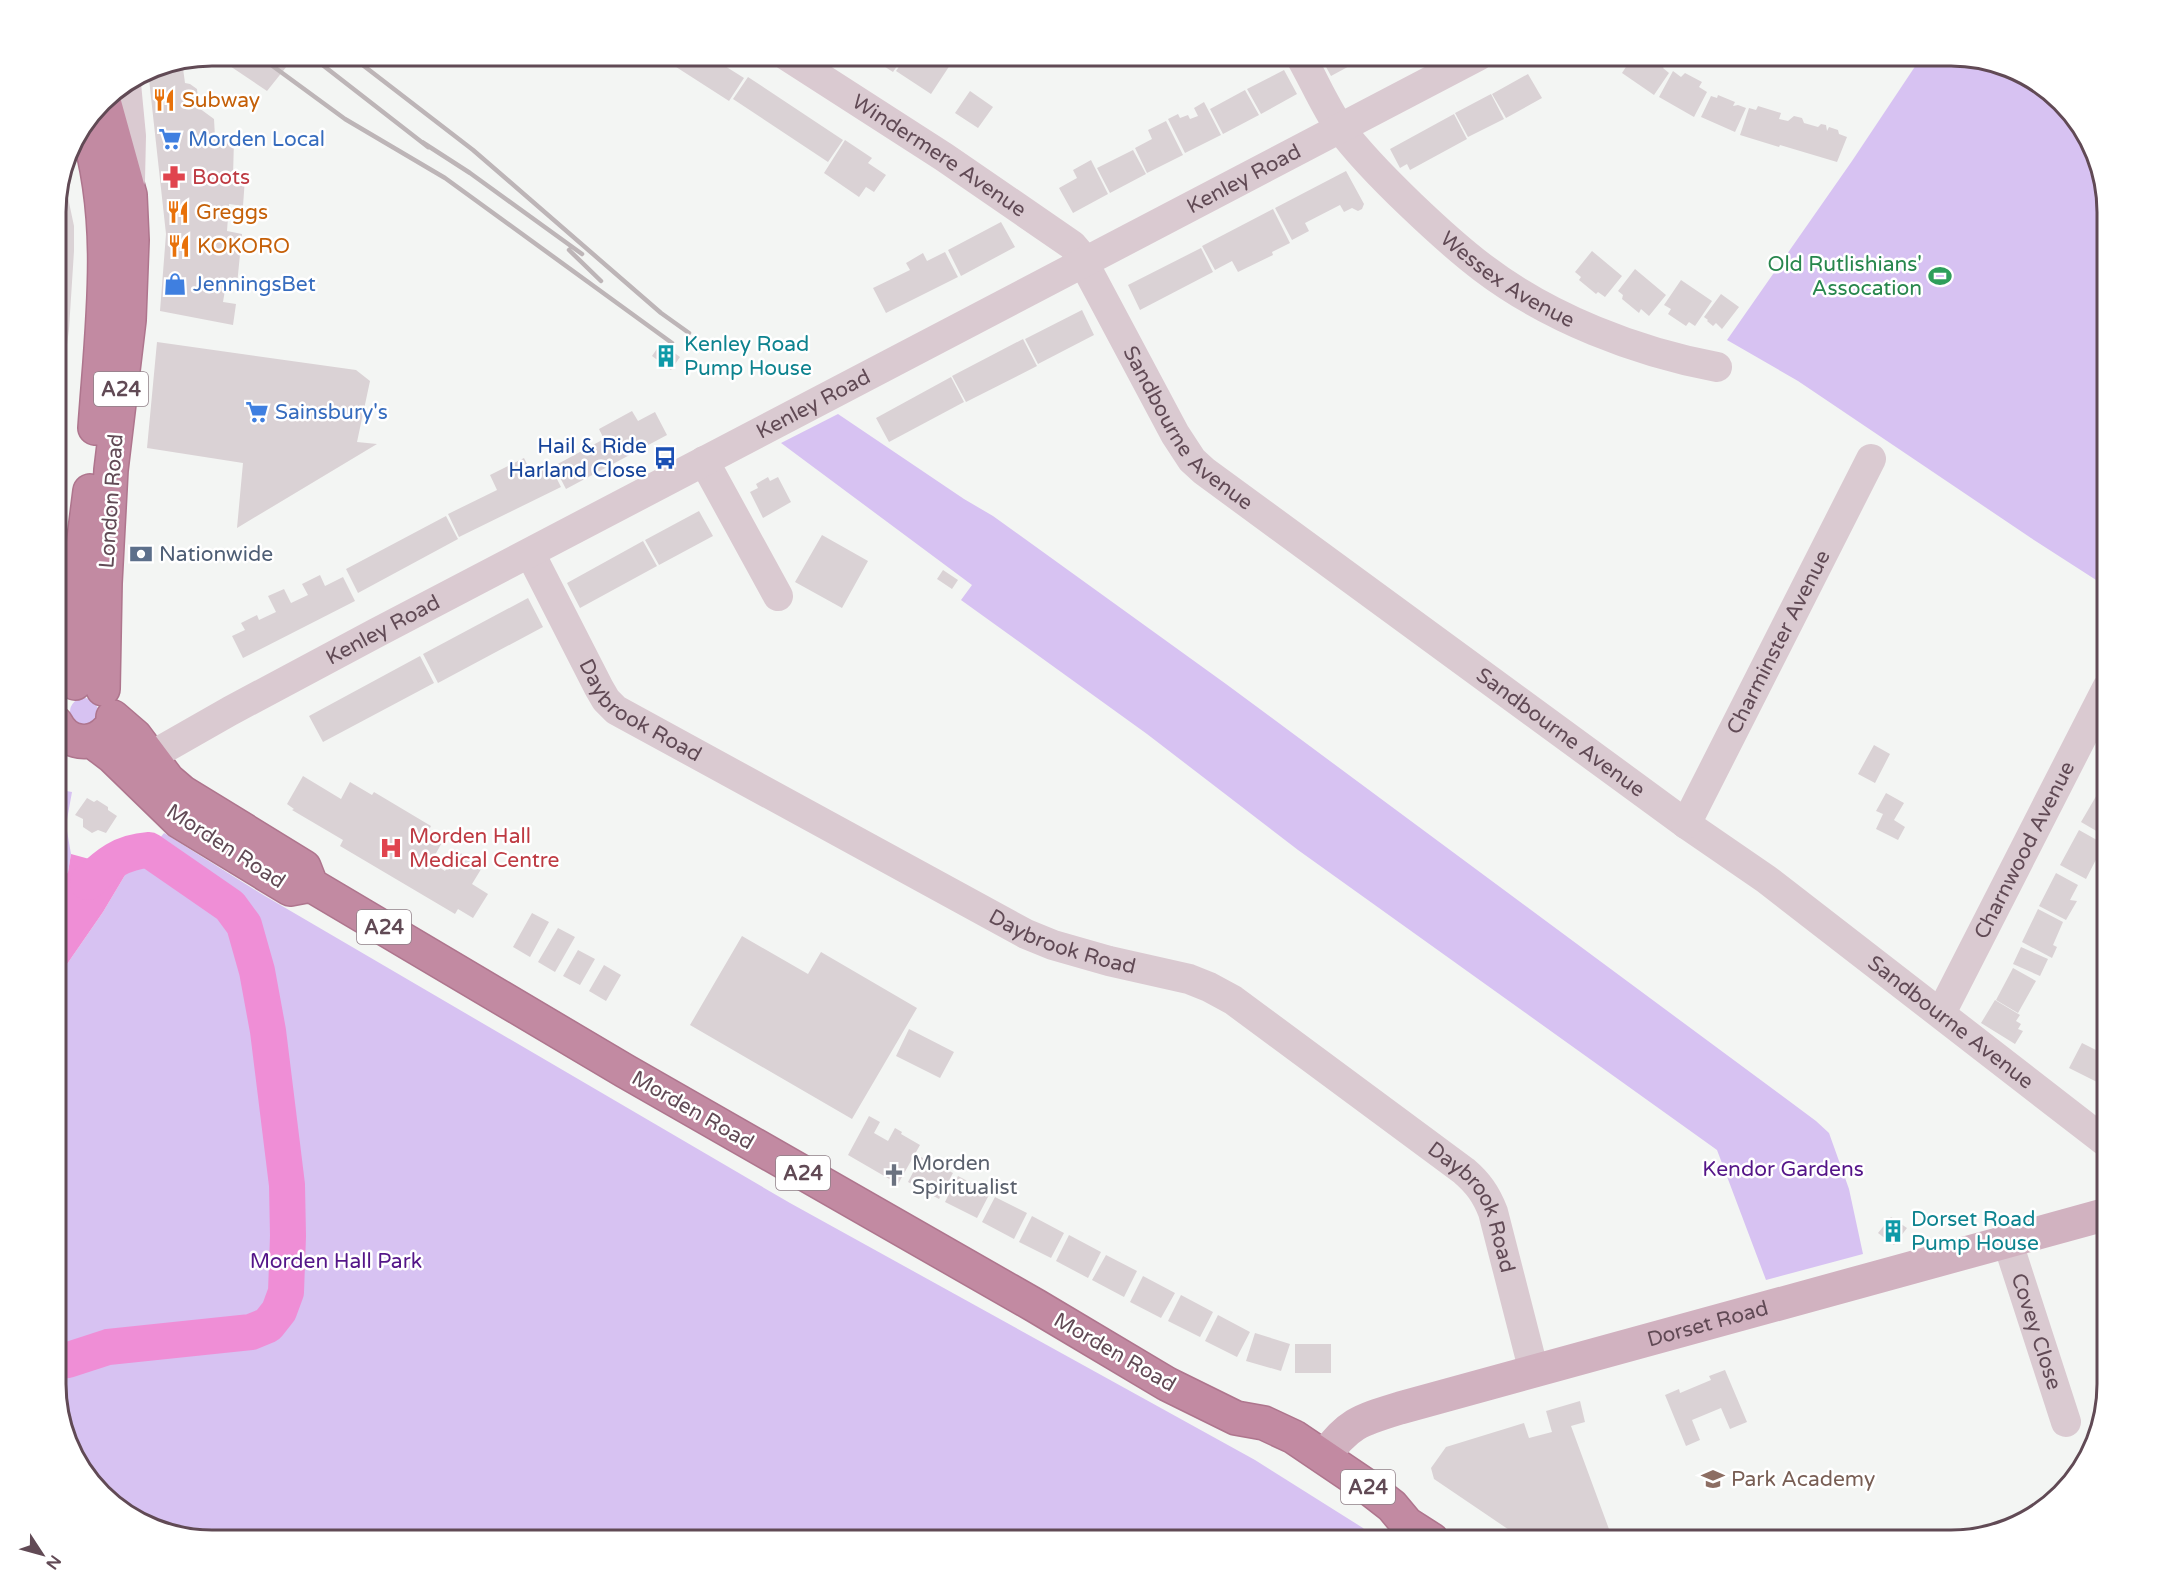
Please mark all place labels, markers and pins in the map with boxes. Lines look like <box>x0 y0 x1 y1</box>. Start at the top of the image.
restaurant icon: Subway <box>151 87 177 113</box>
place label: Subway <box>182 88 260 113</box>
supermarket icon: Morden Local <box>157 126 183 152</box>
place label: Morden Local <box>188 127 325 152</box>
pharmacy icon: Boots <box>161 164 187 190</box>
place label: Boots <box>192 165 250 190</box>
restaurant icon: Greggs <box>165 199 191 225</box>
place label: Greggs <box>196 200 268 225</box>
restaurant icon: KOKORO <box>166 233 192 259</box>
place label: KOKORO <box>197 234 290 259</box>
place label: Old Rutlishians' Assocation <box>1768 252 1922 301</box>
sports icon: Old Rutlishians' Assocation <box>1927 263 1953 289</box>
shop icon: JenningsBet <box>162 271 188 297</box>
place label: JenningsBet <box>193 272 316 297</box>
place label: Kenley Road Pump House <box>684 332 812 381</box>
building icon: Kenley Road Pump House <box>653 343 679 369</box>
supermarket icon: Sainsbury's <box>244 399 270 425</box>
place label: Sainsbury's <box>275 400 388 425</box>
place label: Hail & Ride Harland Close <box>508 434 647 483</box>
bus stop icon: Hail & Ride Harland Close <box>652 445 678 471</box>
bank icon: Nationwide <box>128 541 154 567</box>
place label: Nationwide <box>159 542 273 567</box>
place label: Morden Hall Medical Centre <box>409 824 559 873</box>
hospital icon: Morden Hall Medical Centre <box>378 835 404 861</box>
place label: Morden Spiritualist <box>912 1151 1018 1200</box>
church icon: Morden Spiritualist <box>881 1162 907 1188</box>
place label: Dorset Road Pump House <box>1911 1207 2039 1256</box>
building icon: Dorset Road Pump House <box>1880 1218 1906 1244</box>
school or university icon: Park Academy <box>1700 1466 1726 1492</box>
place label: Park Academy <box>1731 1467 1875 1492</box>

